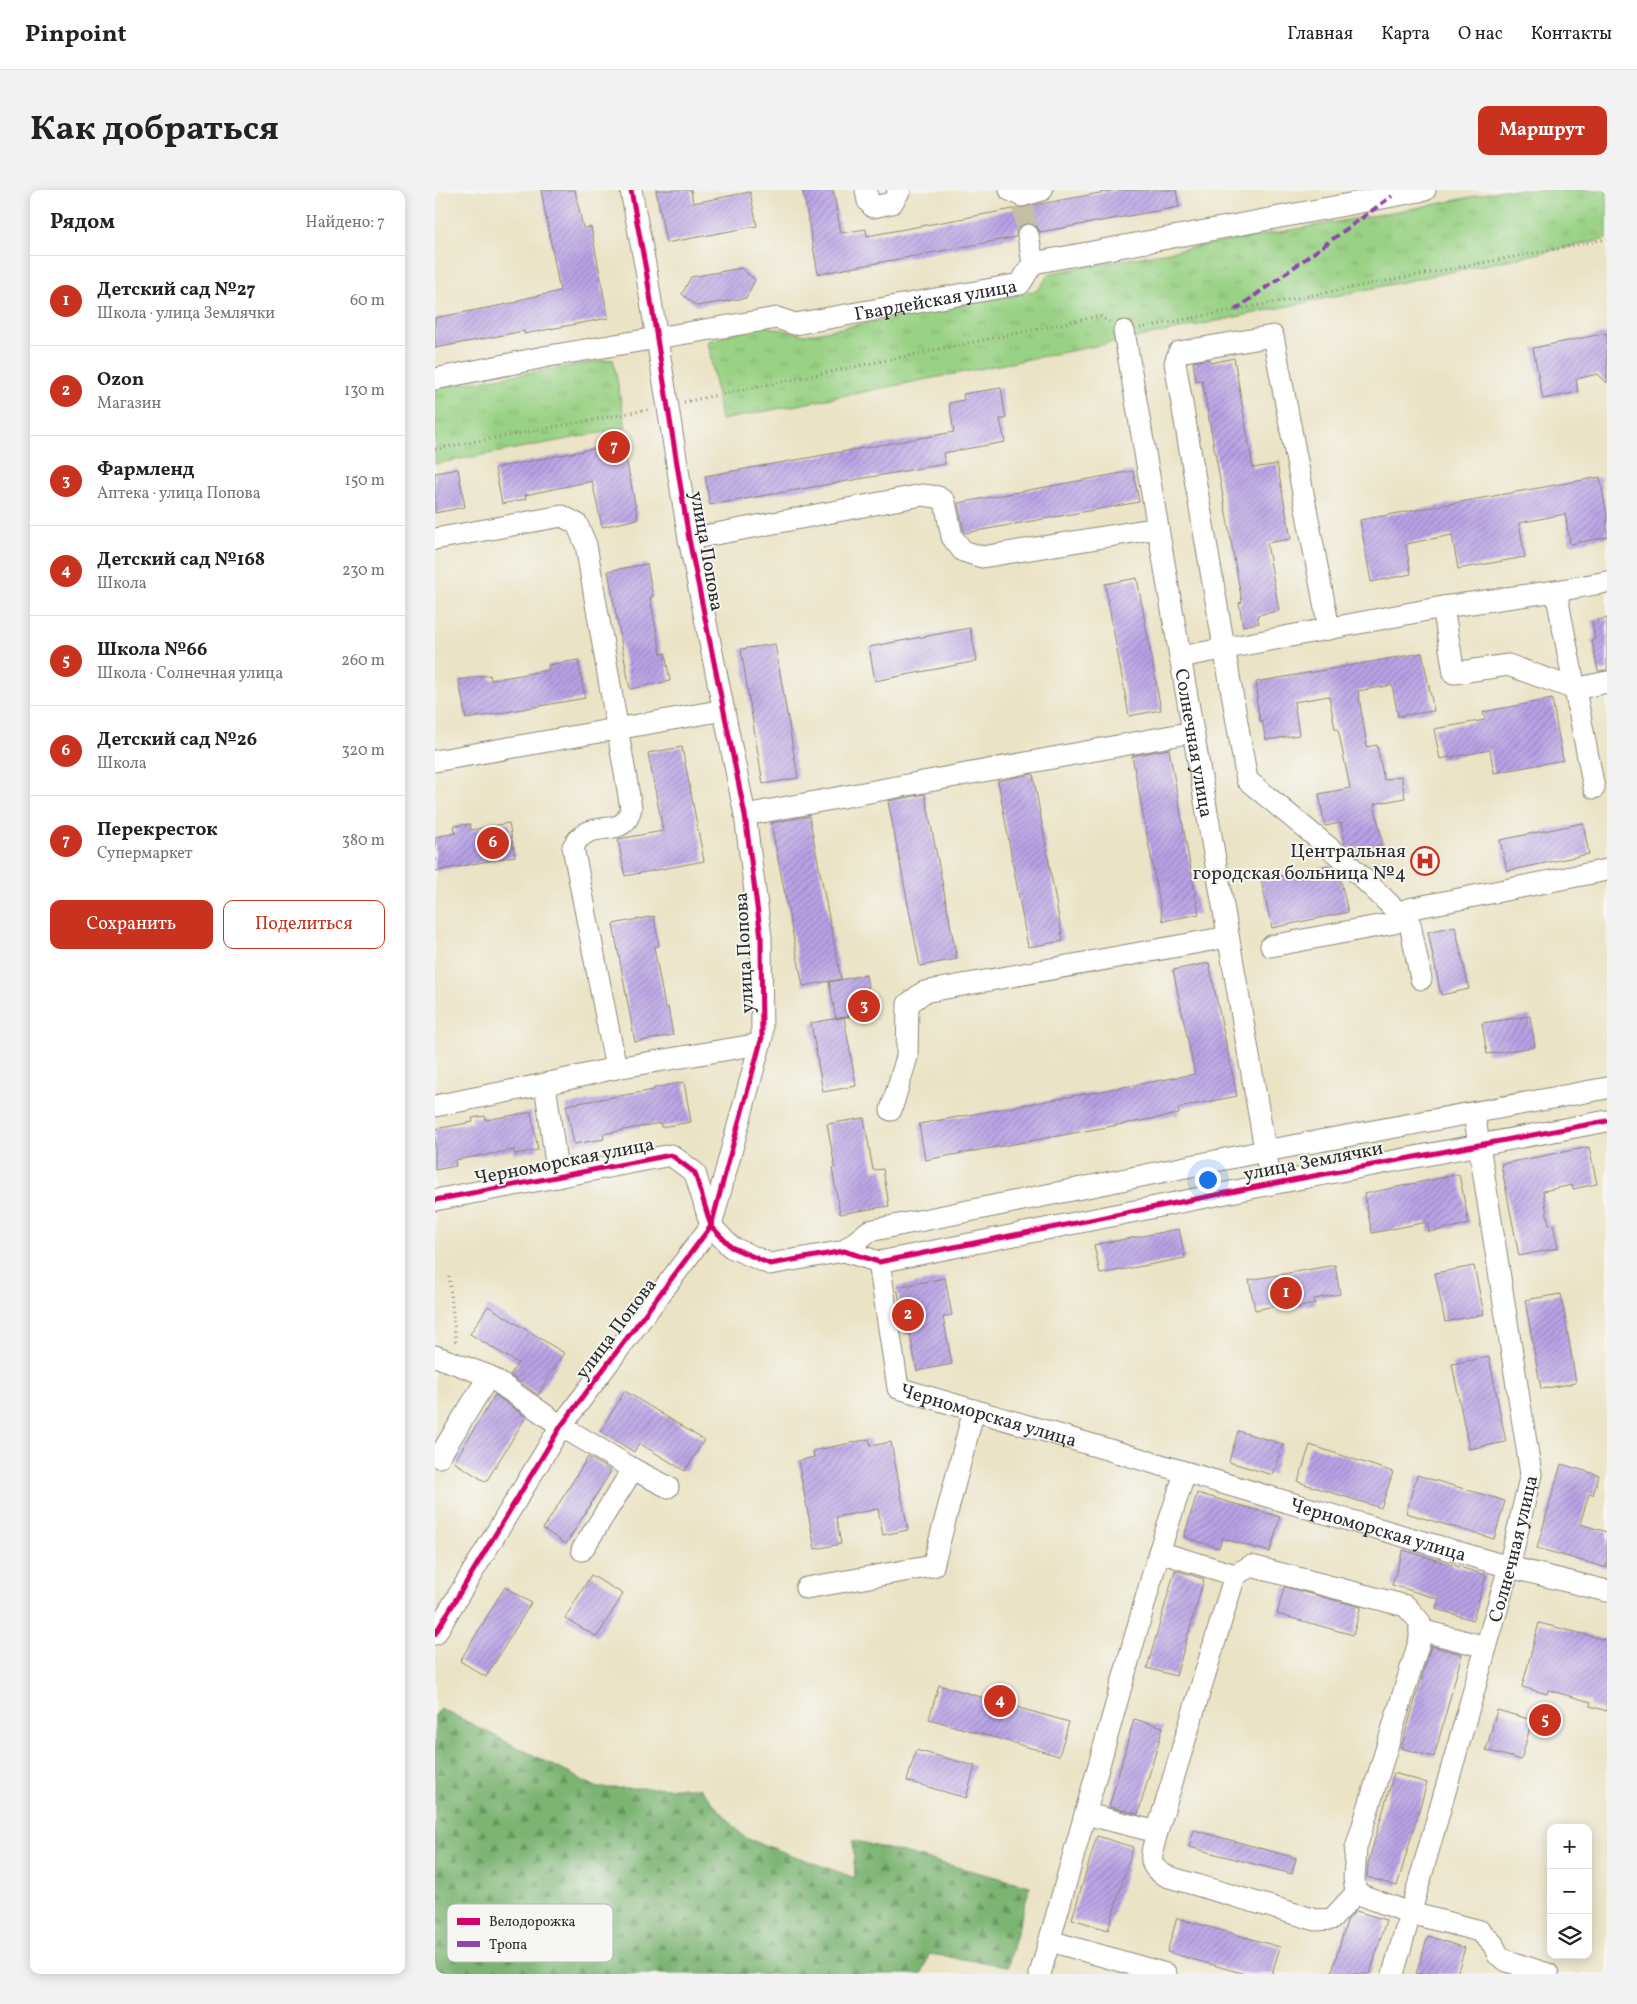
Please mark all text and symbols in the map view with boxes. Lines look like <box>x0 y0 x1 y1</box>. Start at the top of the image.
text: Pinpoint <box>25 18 127 52</box>
text: Главная <box>1287 22 1353 47</box>
text: Карта <box>1381 22 1430 47</box>
text: О нас <box>1458 22 1503 47</box>
text: Контакты <box>1531 22 1612 47</box>
text: Как добраться <box>30 106 279 154</box>
button: Маршрут <box>1478 106 1607 155</box>
text: Рядом <box>50 208 115 237</box>
text: Найдено: 7 <box>306 212 385 234</box>
street label: Гвардейская улица <box>852 274 1019 328</box>
text: Детский сад №27 <box>97 277 256 303</box>
text: 1 <box>63 290 69 312</box>
text: 60 m <box>350 290 385 312</box>
text: Школа · улица Землячки <box>97 303 275 325</box>
text: Ozon <box>97 367 144 393</box>
text: 2 <box>62 380 70 402</box>
text: 130 m <box>344 380 385 402</box>
text: Магазин <box>97 393 161 415</box>
pin: 7 <box>598 428 630 466</box>
text: Фармленд <box>97 457 195 483</box>
text: 3 <box>62 470 70 492</box>
text: 150 m <box>344 470 385 492</box>
text: Аптека · улица Попова <box>97 483 261 505</box>
street label: улица Попова <box>683 489 729 613</box>
text: Детский сад №168 <box>97 547 265 573</box>
text: 4 <box>61 560 71 582</box>
text: 230 m <box>342 560 385 582</box>
text: Школа <box>97 573 147 595</box>
text: Школа №66 <box>97 637 207 663</box>
text: 5 <box>62 650 70 672</box>
text: 260 m <box>341 650 385 672</box>
text: Школа · Солнечная улица <box>97 663 283 685</box>
street label: Солнечная улица <box>1167 667 1219 820</box>
text: Детский сад №26 <box>97 727 257 753</box>
text: 6 <box>62 740 70 762</box>
text: 320 m <box>341 740 385 762</box>
text: Школа <box>97 753 147 775</box>
text: Перекресток <box>97 817 218 843</box>
pin: 6 <box>477 824 509 862</box>
text: 7 <box>62 830 70 852</box>
text: 380 m <box>342 830 385 852</box>
place label: Центральная городская больница №4 <box>1193 839 1406 887</box>
text: Супермаркет <box>97 843 193 865</box>
hospital icon: Центральная городская больница №4 <box>1410 846 1440 876</box>
street label: улица Попова <box>729 892 761 1014</box>
button: Сохранить <box>50 900 213 949</box>
button: Поделиться <box>223 900 385 949</box>
pin: 3 <box>848 987 880 1025</box>
street label: Черноморская улица <box>472 1132 657 1192</box>
street label: улица Землячки <box>1241 1136 1385 1188</box>
your location <box>1195 1167 1221 1193</box>
street label: улица Попова <box>570 1273 663 1385</box>
pin: 1 <box>1270 1274 1302 1312</box>
pin: 2 <box>892 1296 924 1334</box>
street label: Черноморская улица <box>897 1378 1080 1455</box>
street label: Солнечная улица <box>1483 1473 1545 1626</box>
street label: Черноморская улица <box>1286 1492 1469 1569</box>
pin: 4 <box>984 1682 1016 1720</box>
pin: 5 <box>1529 1701 1561 1739</box>
map controls <box>1547 1824 1592 1959</box>
button: + <box>1547 1824 1592 1869</box>
button: − <box>1547 1869 1592 1914</box>
legend <box>447 1904 613 1962</box>
text: Велодорожка <box>489 1913 576 1932</box>
button: layers <box>1547 1914 1592 1959</box>
text: Тропа <box>489 1936 527 1955</box>

